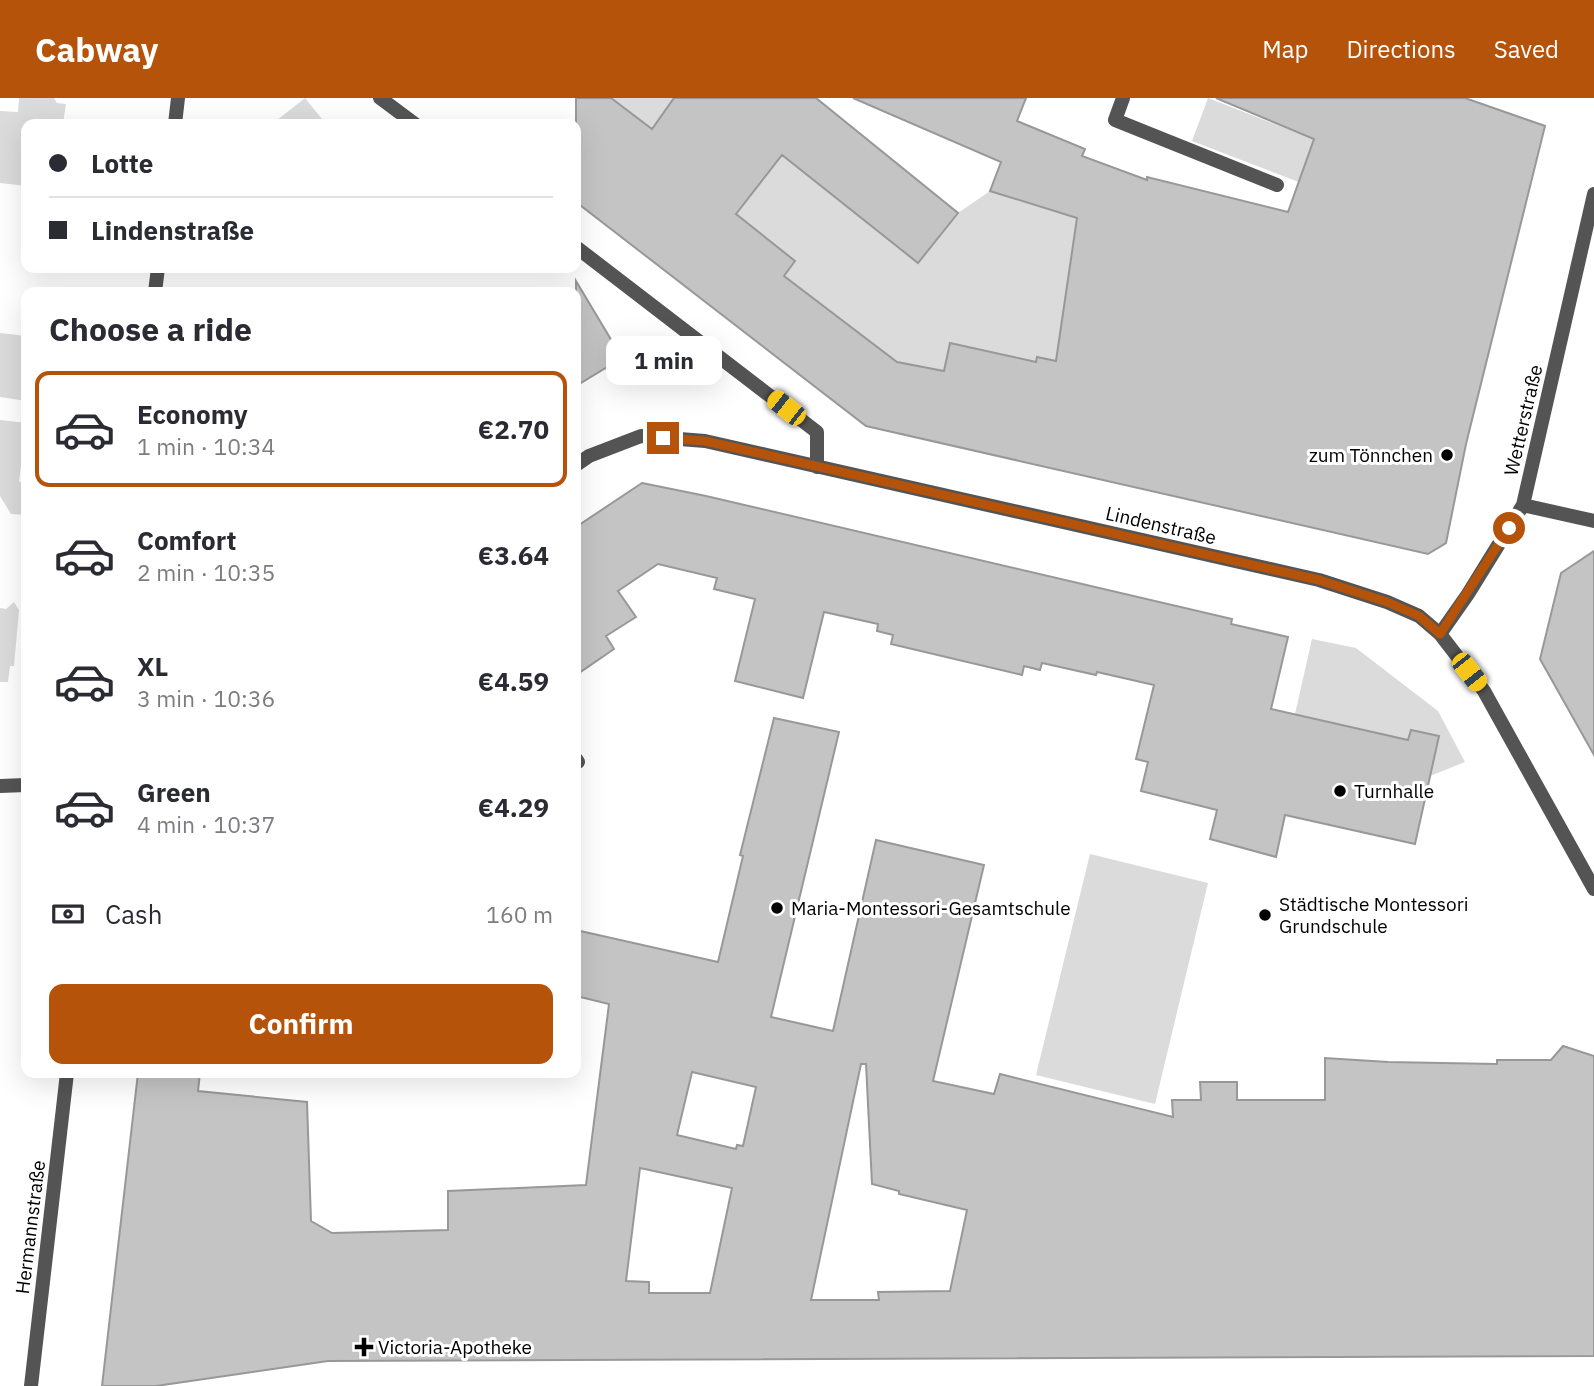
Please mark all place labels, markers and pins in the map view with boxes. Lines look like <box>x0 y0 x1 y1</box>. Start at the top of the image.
place label: zum Tönnchen <box>1309 443 1433 467</box>
marker: zum Tönnchen <box>1439 447 1455 463</box>
place label: Turnhalle <box>1354 779 1434 803</box>
marker: Turnhalle <box>1332 783 1348 799</box>
place label: Städtische Montessori Grundschule <box>1279 892 1468 938</box>
place label: Maria-Montessori-Gesamtschule <box>791 896 1071 920</box>
marker: Maria-Montessori-Gesamtschule <box>769 900 785 916</box>
marker: Städtische Montessori Grundschule <box>1257 907 1273 923</box>
place label: Victoria-Apotheke <box>378 1335 532 1359</box>
marker: Victoria-Apotheke <box>356 1339 372 1355</box>

